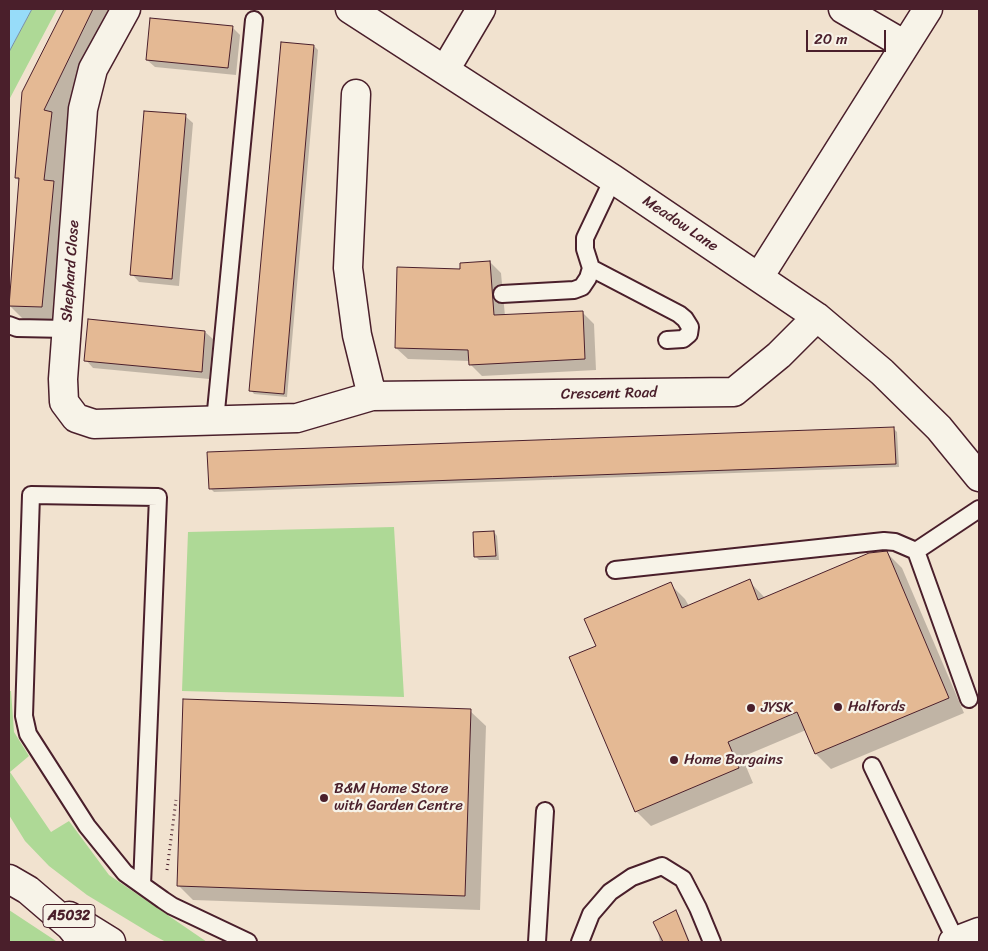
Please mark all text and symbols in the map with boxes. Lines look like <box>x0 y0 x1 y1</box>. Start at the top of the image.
scale bar <box>808 20 888 52</box>
text: 20 m <box>814 26 848 52</box>
street label: Meadow Lane <box>639 192 721 256</box>
street label: Shephard Close <box>58 219 84 323</box>
street label: Crescent Road <box>561 384 657 404</box>
place label: Halfords <box>848 698 906 716</box>
place label: JYSK <box>761 699 792 717</box>
marker: Halfords <box>832 701 844 713</box>
marker: JYSK <box>745 702 757 714</box>
place label: Home Bargains <box>684 751 783 769</box>
marker: Home Bargains <box>668 754 680 766</box>
place label: B&M Home Store with Garden Centre <box>334 780 463 815</box>
marker: B&M Home Store with Garden Centre <box>318 792 330 804</box>
road number: A5032 <box>43 904 95 928</box>

